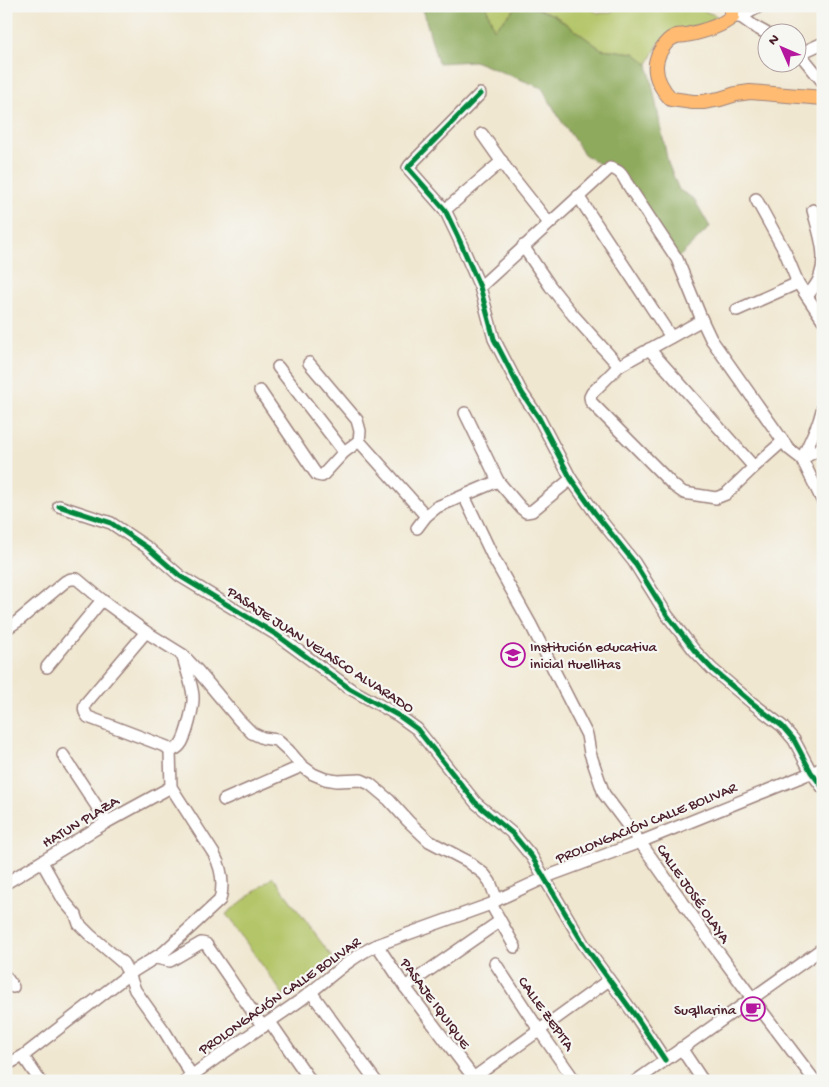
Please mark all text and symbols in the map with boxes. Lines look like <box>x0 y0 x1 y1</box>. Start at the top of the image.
north arrow <box>756 22 806 72</box>
text: N <box>765 31 784 50</box>
street label: PASAJE JUAN VELASCO ALVARADO <box>222 583 417 718</box>
place label: Institución educativa inicial Huellitas <box>530 639 658 674</box>
school or university icon: Institución educativa inicial Huellitas <box>500 642 526 668</box>
street label: PROLONGACIÓN CALLE BOLIVAR <box>553 779 741 869</box>
street label: HATUN PLAZA <box>39 792 124 853</box>
street label: CALLE JOSÉ OLAYA <box>651 841 734 948</box>
street label: PROLONGACIÓN CALLE BOLIVAR <box>195 933 366 1060</box>
street label: PASAJE IQUIQUE <box>395 954 474 1054</box>
street label: CALLE ZEPITA <box>513 974 578 1056</box>
cafe icon: Suqllarina <box>740 996 766 1022</box>
place label: Suqllarina <box>674 1002 737 1020</box>

